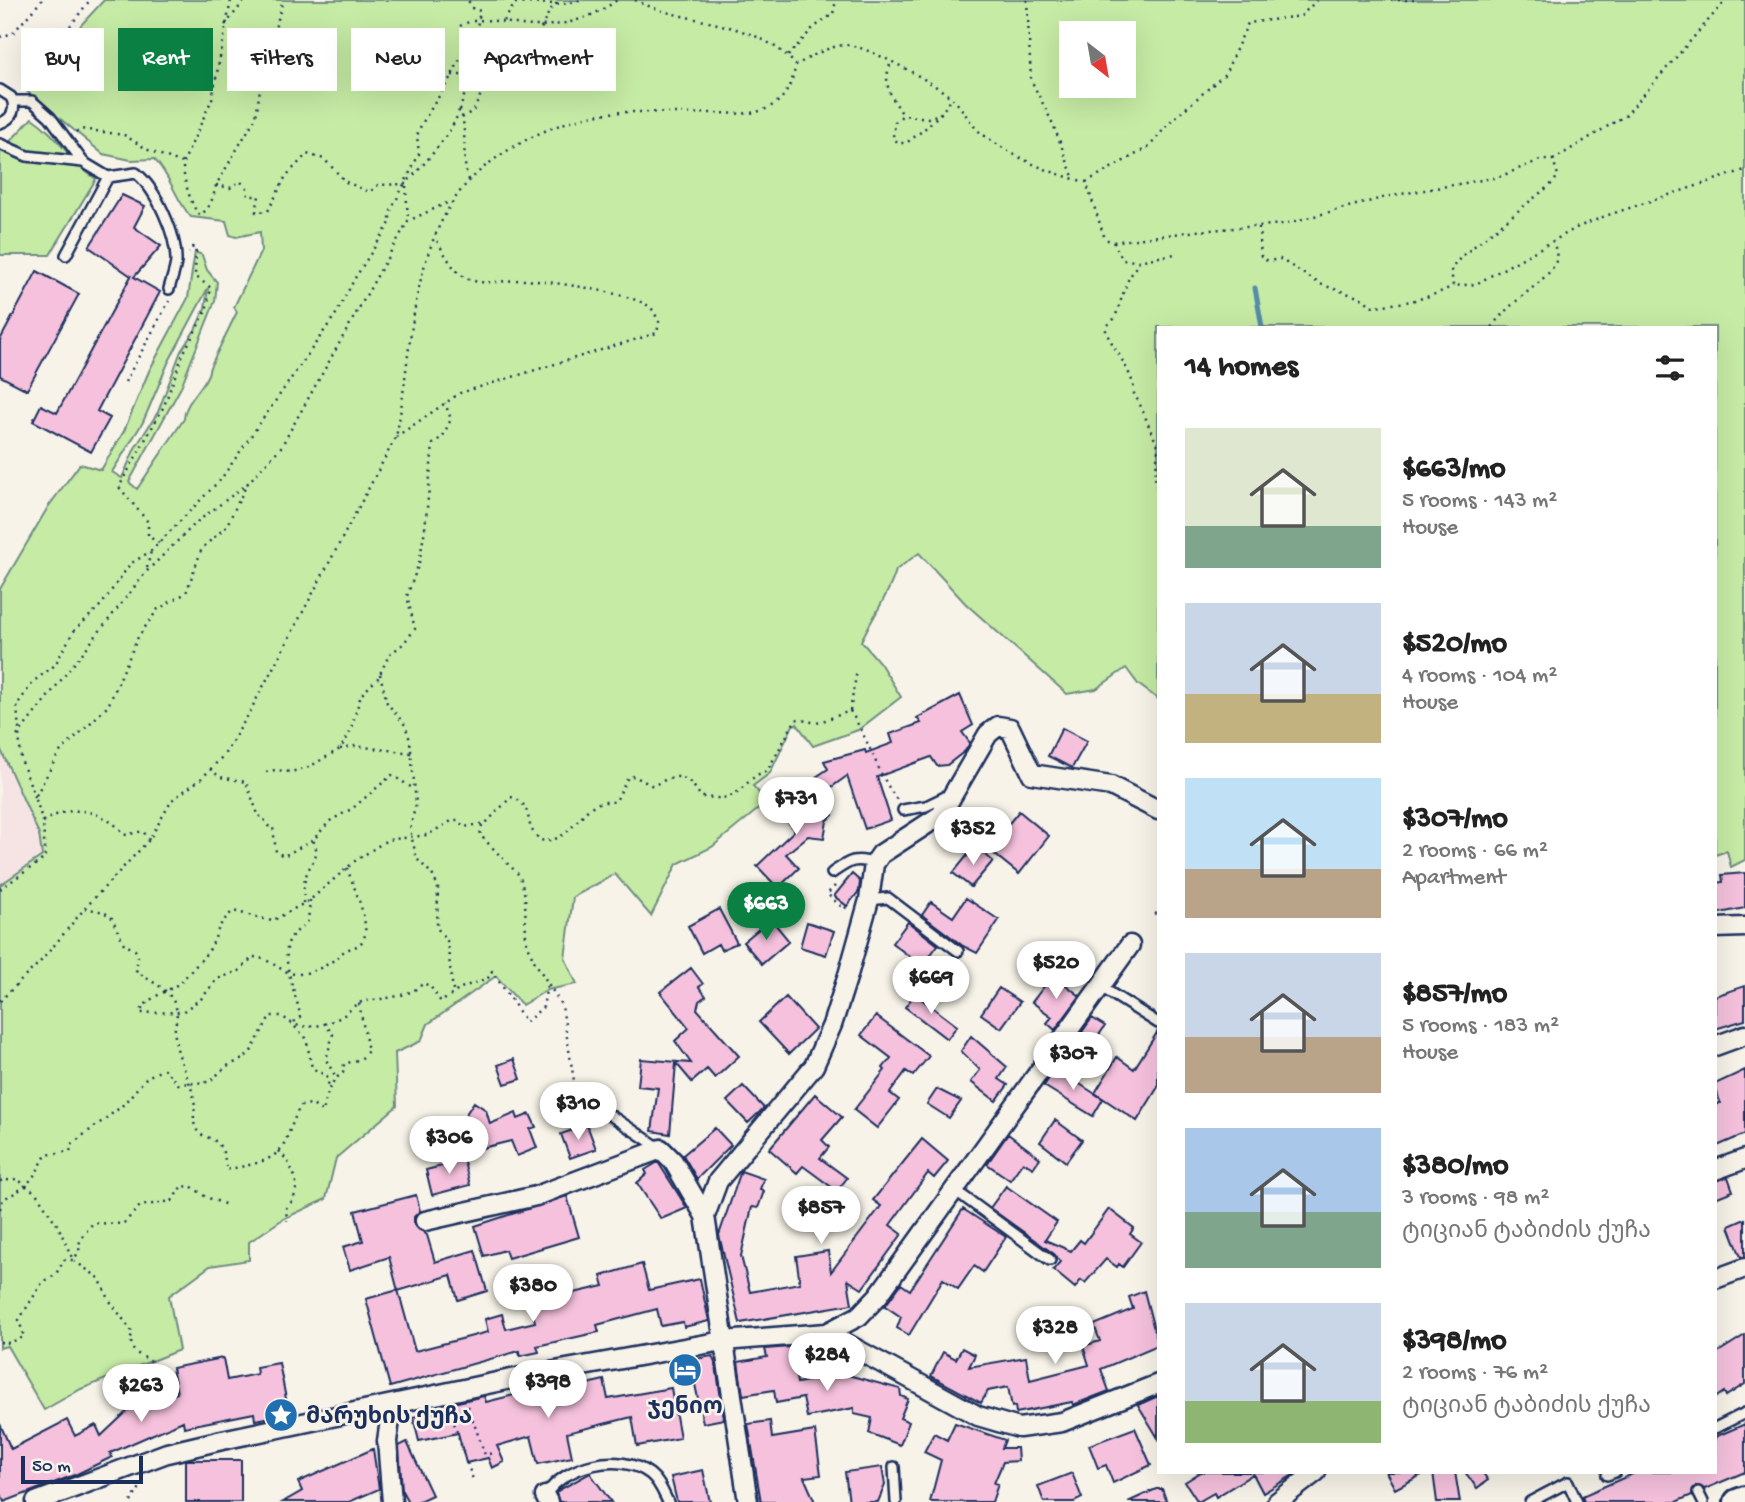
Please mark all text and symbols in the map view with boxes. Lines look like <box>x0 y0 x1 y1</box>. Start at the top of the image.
north arrow <box>1059 21 1136 98</box>
map controls <box>1059 21 1136 98</box>
chip: Buy <box>21 28 104 91</box>
chip: Rent <box>118 28 213 91</box>
chip: Filters <box>227 28 337 91</box>
chip: New <box>351 28 445 91</box>
chip: Apartment <box>459 28 616 91</box>
icon: filters <box>1651 349 1689 387</box>
text: 14 homes <box>1185 351 1298 386</box>
text: $663/mo <box>1402 453 1506 488</box>
icon: home <box>1241 456 1325 540</box>
text: 5 rooms · 143 m² <box>1402 488 1557 515</box>
text: House <box>1402 515 1458 542</box>
text: $520/mo <box>1402 628 1507 663</box>
icon: home <box>1241 631 1325 715</box>
text: 4 rooms · 104 m² <box>1402 663 1557 690</box>
text: House <box>1402 690 1458 717</box>
pin: $731 <box>755 778 837 837</box>
text: $731 <box>774 786 818 813</box>
text: $307/mo <box>1402 803 1508 838</box>
icon: home <box>1241 806 1325 890</box>
pin: $352 <box>932 808 1014 867</box>
text: $352 <box>950 816 996 843</box>
text: 2 rooms · 66 m² <box>1402 838 1548 865</box>
text: Apartment <box>1402 865 1506 892</box>
pin: $663 <box>725 883 807 942</box>
text: $663 <box>743 891 789 918</box>
pin: $520 <box>1015 942 1097 1001</box>
text: $520 <box>1033 950 1079 977</box>
pin: $669 <box>890 956 972 1016</box>
text: $669 <box>908 965 954 992</box>
text: $857/mo <box>1402 978 1507 1013</box>
icon: home <box>1241 981 1325 1065</box>
text: 5 rooms · 183 m² <box>1402 1013 1559 1040</box>
pin: $307 <box>1032 1032 1114 1092</box>
text: House <box>1402 1040 1458 1067</box>
text: $307 <box>1049 1041 1097 1068</box>
pin: $310 <box>537 1082 619 1142</box>
text: $310 <box>556 1091 600 1118</box>
pin: $306 <box>408 1116 490 1176</box>
text: $306 <box>426 1125 473 1152</box>
text: $380/mo <box>1402 1150 1509 1185</box>
icon: home <box>1241 1156 1325 1240</box>
text: 3 rooms · 98 m² <box>1402 1185 1549 1212</box>
pin: $857 <box>780 1186 862 1246</box>
text: $857 <box>798 1195 845 1222</box>
text: ტიციან ტაბიძის ქუჩა <box>1402 1219 1651 1246</box>
pin: $380 <box>492 1264 574 1324</box>
text: $380 <box>509 1273 557 1300</box>
pin: $328 <box>1014 1306 1096 1366</box>
text: $328 <box>1032 1315 1078 1342</box>
text: $398/mo <box>1402 1325 1507 1360</box>
icon: home <box>1241 1331 1325 1415</box>
pin: $284 <box>786 1334 868 1393</box>
text: $284 <box>804 1342 850 1369</box>
hotel icon: ჯენიო <box>666 1351 704 1389</box>
pin: $398 <box>507 1360 589 1420</box>
text: 2 rooms · 76 m² <box>1402 1360 1548 1387</box>
pin: $263 <box>100 1364 182 1424</box>
text: $398 <box>525 1369 571 1396</box>
text: $263 <box>118 1373 164 1400</box>
text: ტიციან ტაბიძის ქუჩა <box>1402 1394 1651 1421</box>
place label: ჯენიო <box>647 1395 723 1422</box>
place icon: მარუხის ქუჩა <box>262 1396 300 1434</box>
place label: მარუხის ქუჩა <box>306 1404 472 1432</box>
scale bar <box>21 1453 144 1485</box>
text: 50 m <box>32 1456 71 1479</box>

